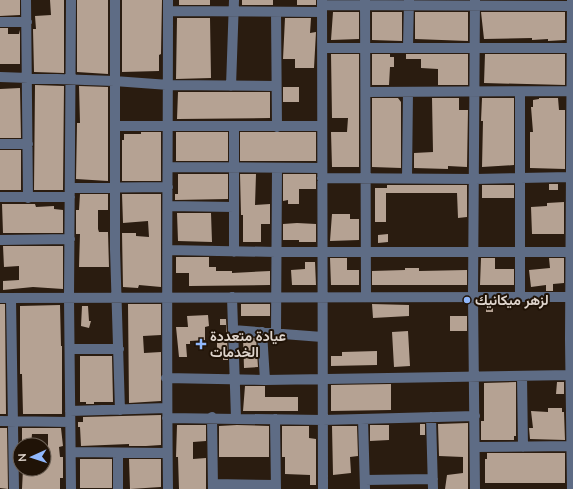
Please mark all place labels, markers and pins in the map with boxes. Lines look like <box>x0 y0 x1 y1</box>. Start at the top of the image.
place label: لزهر ميكانيك <box>475 291 549 309</box>
marker: لزهر ميكانيك <box>462 295 472 305</box>
place label: عيادة متعددة الخدمات <box>210 327 286 361</box>
marker: عيادة متعددة الخدمات <box>195 338 207 350</box>

